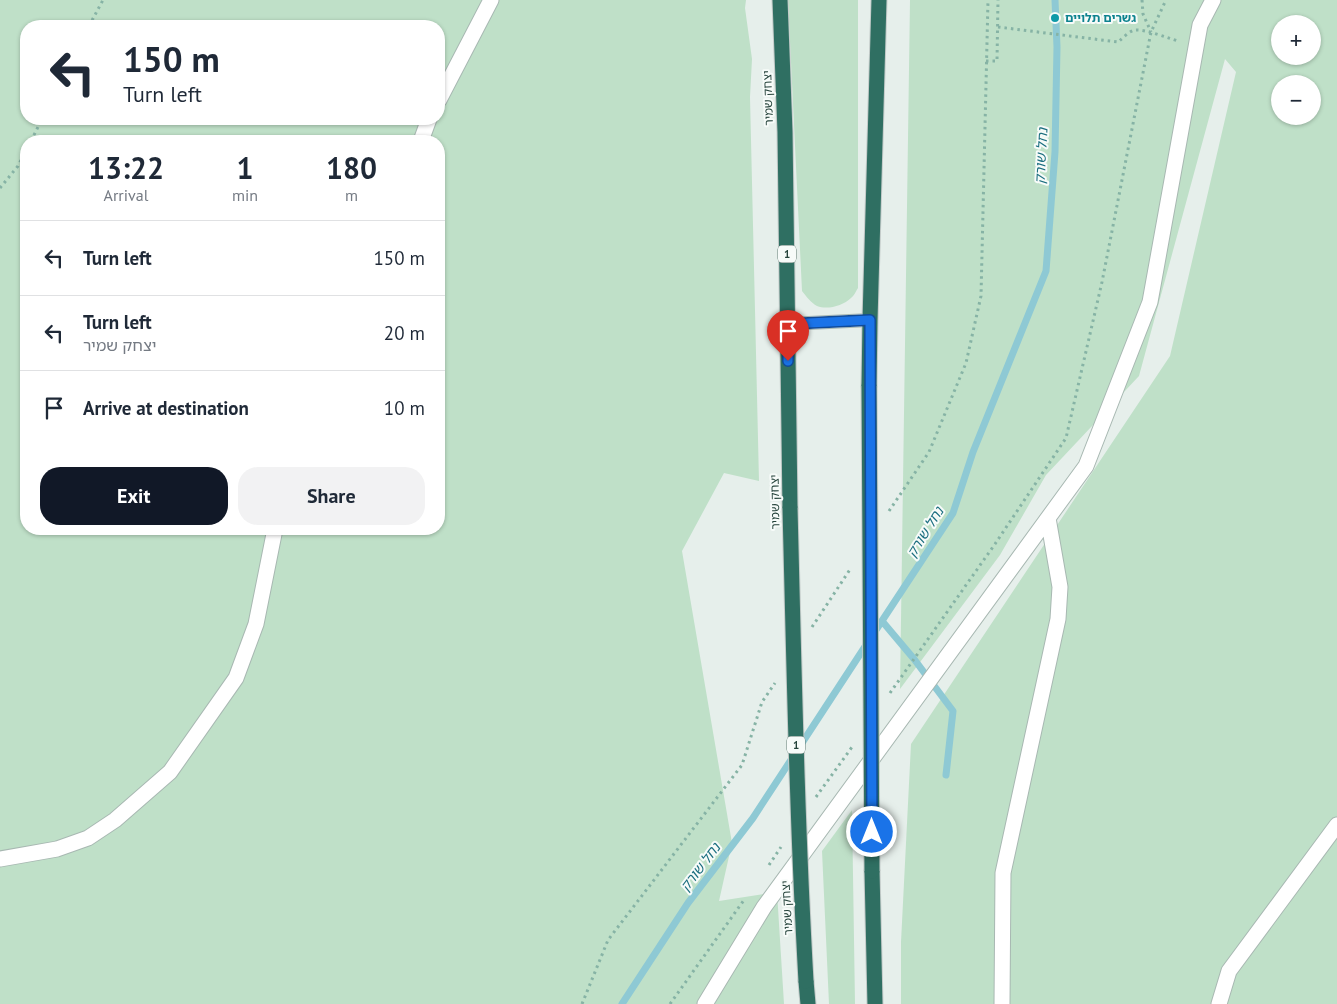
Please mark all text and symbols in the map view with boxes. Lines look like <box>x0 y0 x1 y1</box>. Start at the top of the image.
place label: גשרים תלויים <box>1065 10 1136 25</box>
marker: גשרים תלויים <box>1049 12 1061 24</box>
map controls <box>1271 15 1321 125</box>
button: + <box>1271 15 1321 65</box>
text: 150 m <box>123 36 220 82</box>
icon: left <box>40 40 105 105</box>
street label: יצחק שמיר <box>759 70 776 126</box>
button: − <box>1271 75 1321 125</box>
text: Turn left <box>123 80 202 108</box>
water label: נחל שורק <box>1031 126 1052 184</box>
text: 13:22 <box>88 148 164 187</box>
text: 1 <box>237 148 254 187</box>
text: 180 <box>326 148 377 187</box>
text: Arrival <box>104 185 148 205</box>
text: min <box>232 185 258 205</box>
text: m <box>345 185 358 205</box>
icon: left <box>40 244 68 272</box>
road number: 1 <box>778 245 796 262</box>
text: Turn left <box>83 246 152 270</box>
text: 150 m <box>373 246 425 270</box>
text: Turn left <box>83 310 152 334</box>
pin <box>767 310 809 361</box>
icon: arrive <box>774 317 802 345</box>
icon: left <box>40 319 68 347</box>
text: 20 m <box>384 321 425 345</box>
text: יצחק שמיר <box>83 335 157 355</box>
icon: arrive <box>40 394 68 422</box>
text: Arrive at destination <box>83 396 249 420</box>
text: 10 m <box>384 396 425 420</box>
button: Exit <box>40 467 228 525</box>
button: Share <box>238 467 425 525</box>
street label: יצחק שמיר <box>767 474 782 530</box>
water label: נחל שורק <box>903 502 948 561</box>
road number: 1 <box>787 736 805 754</box>
position arrow <box>845 805 897 857</box>
water label: נחל שורק <box>676 838 725 895</box>
street label: יצחק שמיר <box>778 880 795 936</box>

